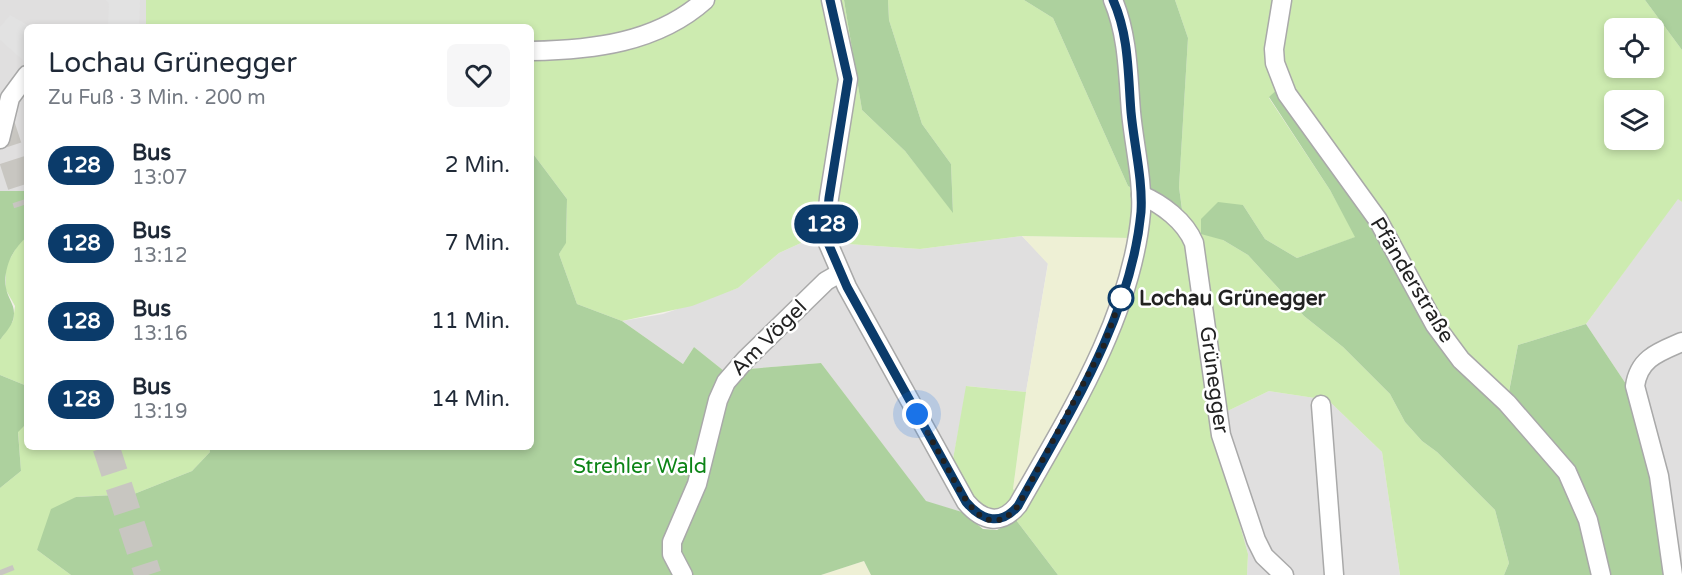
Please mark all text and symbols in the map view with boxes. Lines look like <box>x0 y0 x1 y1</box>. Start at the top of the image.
map controls <box>1604 18 1664 150</box>
button: locate <box>1604 18 1664 78</box>
button: heart <box>447 44 510 107</box>
text: Lochau Grünegger <box>48 46 297 80</box>
text: Zu Fuß · 3 Min. · 200 m <box>48 86 266 110</box>
button: layers <box>1604 90 1664 150</box>
text: Bus <box>132 140 171 166</box>
text: 2 Min. <box>445 152 510 178</box>
text: 128 <box>61 153 101 178</box>
text: 13:07 <box>132 166 187 190</box>
line badge: 128 <box>792 204 860 244</box>
text: 128 <box>806 212 846 237</box>
street label: Pfänderstraße <box>1365 213 1459 347</box>
text: Bus <box>132 218 171 244</box>
text: 7 Min. <box>445 230 510 256</box>
text: 128 <box>61 231 101 256</box>
text: 13:12 <box>132 244 187 268</box>
marker: Lochau Grünegger <box>1108 285 1134 311</box>
place label: Lochau Grünegger <box>1139 286 1327 311</box>
street label: Am Vögel <box>726 295 812 381</box>
text: Bus <box>132 296 171 322</box>
text: 11 Min. <box>431 308 510 334</box>
text: 128 <box>61 309 101 334</box>
text: 13:16 <box>132 322 187 346</box>
street label: Grünegger <box>1194 325 1234 435</box>
text: Bus <box>132 374 171 400</box>
text: 14 Min. <box>431 386 510 412</box>
text: 128 <box>61 387 101 412</box>
your location <box>902 399 932 429</box>
text: 13:19 <box>132 400 187 424</box>
park label: Strehler Wald <box>573 454 707 479</box>

